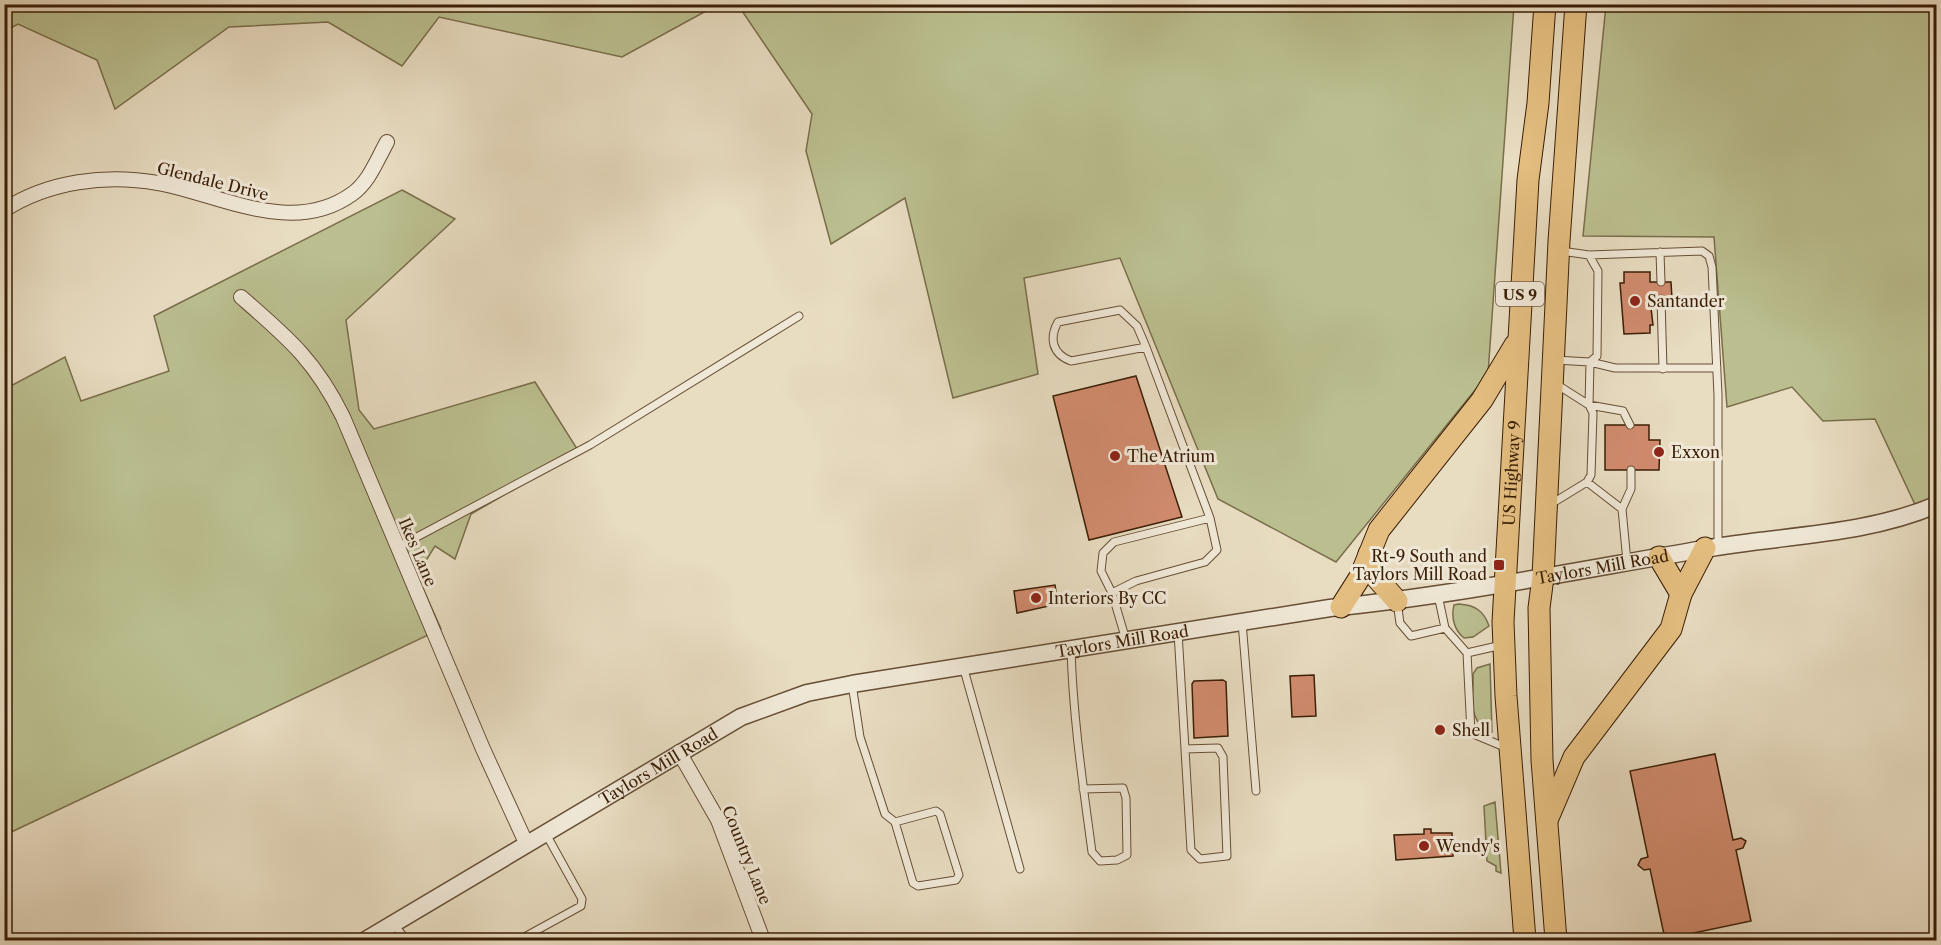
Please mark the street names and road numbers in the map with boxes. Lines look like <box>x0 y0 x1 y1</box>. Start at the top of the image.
street label: Glendale Drive <box>155 157 271 205</box>
road number: US 9 <box>1496 282 1544 306</box>
street label: US Highway 9 <box>1498 420 1524 526</box>
street label: Ikes Lane <box>395 515 441 589</box>
street label: Taylors Mill Road <box>1535 545 1671 588</box>
street label: Taylors Mill Road <box>1054 621 1190 661</box>
street label: Taylors Mill Road <box>595 723 721 809</box>
street label: Country Lane <box>718 803 776 907</box>

